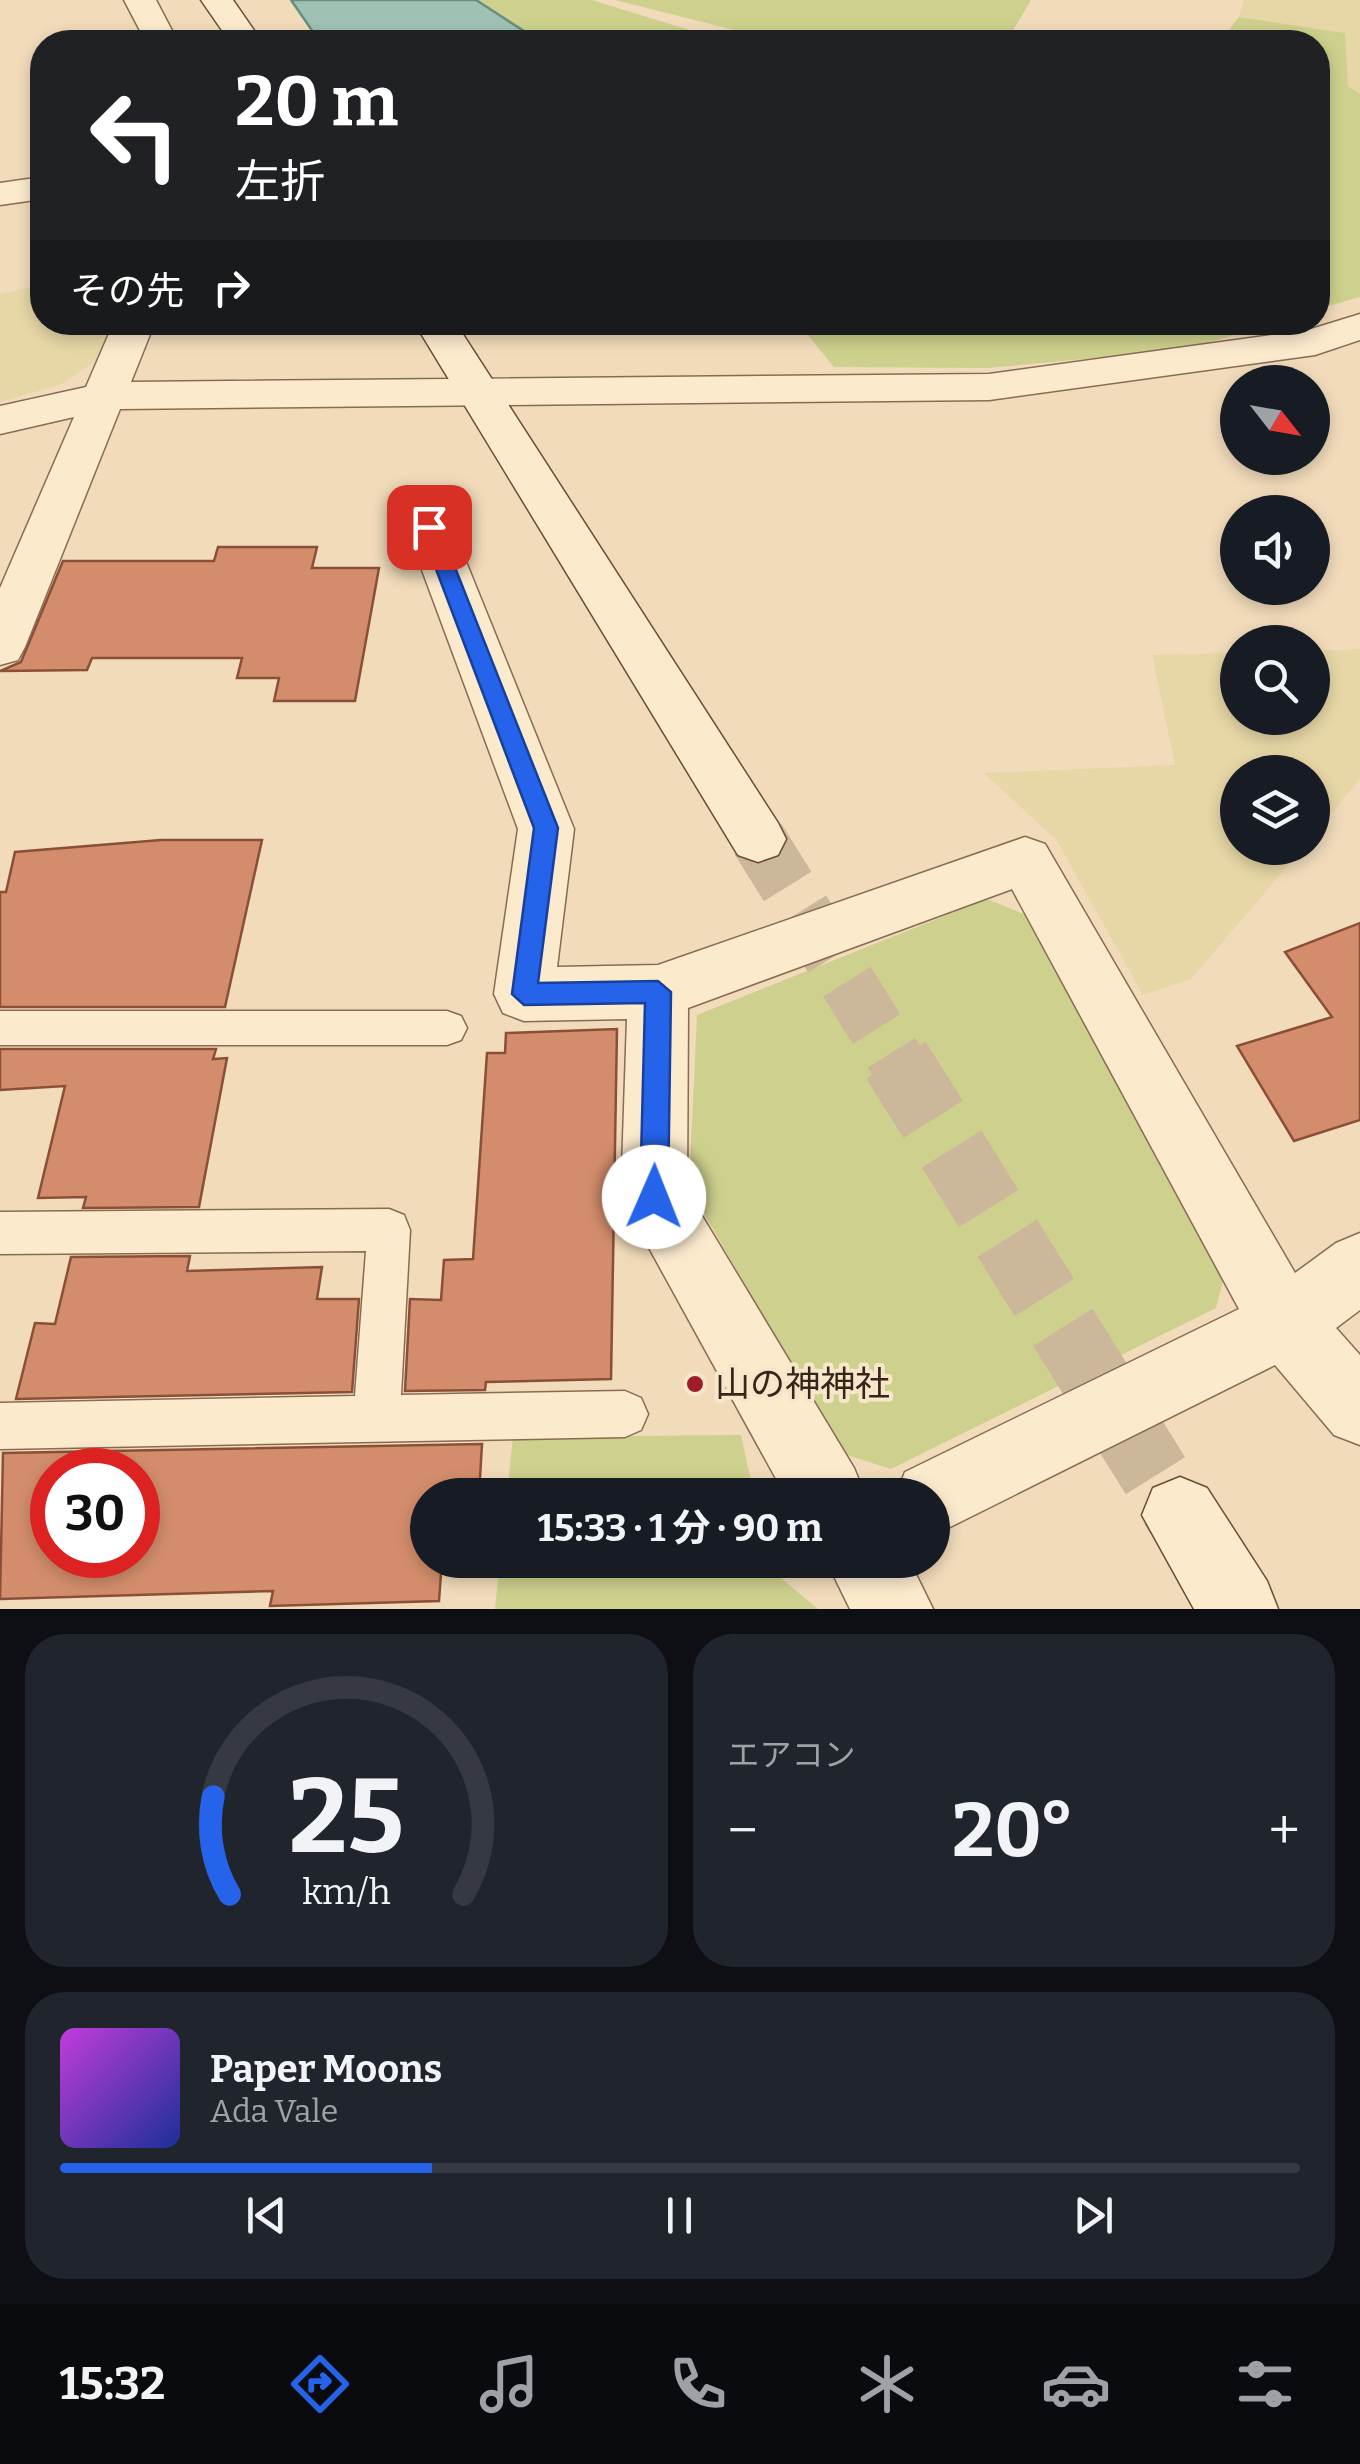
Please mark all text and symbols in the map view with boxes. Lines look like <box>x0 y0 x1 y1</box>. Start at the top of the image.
text: 20 m <box>235 60 398 144</box>
icon: left <box>70 70 200 200</box>
text: 左折 <box>235 155 325 209</box>
icon: right <box>204 260 259 315</box>
text: その先 <box>70 268 184 314</box>
north arrow <box>1220 365 1330 475</box>
map controls <box>1220 365 1330 865</box>
pin <box>387 485 472 570</box>
button: sound <box>1220 495 1330 605</box>
icon: arrive <box>402 500 457 555</box>
button: search <box>1220 625 1330 735</box>
button: layers <box>1220 755 1330 865</box>
position arrow <box>602 1145 706 1249</box>
place label: 山の神神社 <box>715 1363 890 1405</box>
marker: 山の神神社 <box>684 1373 706 1395</box>
speed limit sign: 30 <box>30 1448 160 1578</box>
text: 15:33 · 1 分 · 90 m <box>537 1505 823 1551</box>
text: エアコン <box>728 1736 856 1774</box>
text: 25 <box>289 1755 404 1880</box>
text: 20° <box>952 1786 1074 1876</box>
text: − <box>728 1798 758 1864</box>
text: + <box>1269 1798 1300 1864</box>
text: km/h <box>302 1871 390 1913</box>
text: Paper Moons <box>210 2046 442 2092</box>
text: Ada Vale <box>210 2092 338 2130</box>
icon: previous <box>239 2188 294 2243</box>
icon: pause <box>652 2188 707 2243</box>
icon: next <box>1066 2188 1121 2243</box>
icon: directions <box>285 2349 355 2419</box>
icon: music <box>474 2349 544 2419</box>
icon: phone <box>663 2349 733 2419</box>
icon: climate <box>852 2349 922 2419</box>
icon: car <box>1041 2349 1111 2419</box>
icon: filters <box>1230 2349 1300 2419</box>
text: 15:32 <box>60 2357 165 2411</box>

